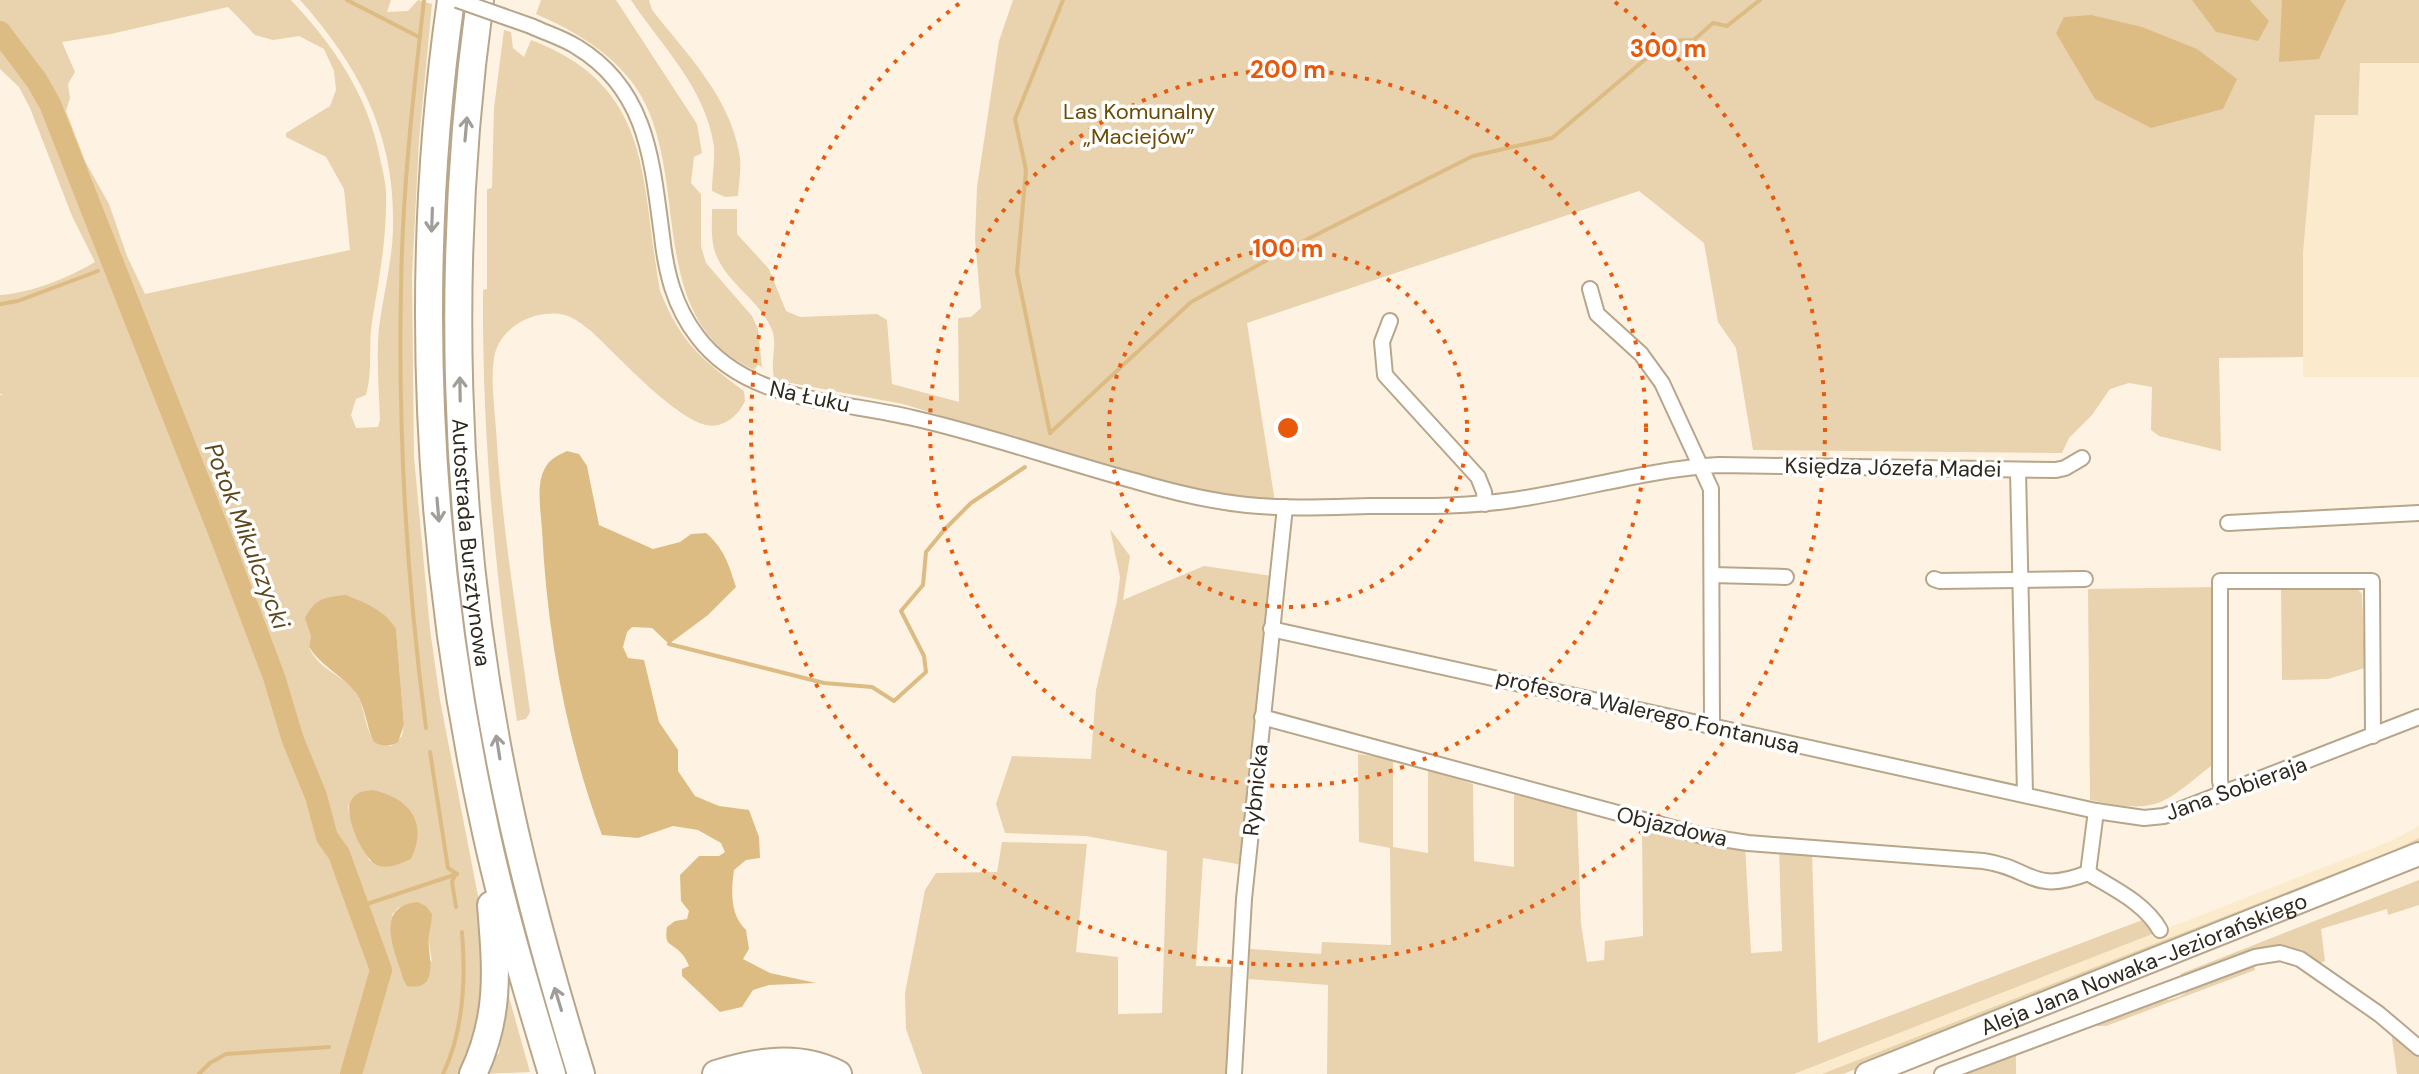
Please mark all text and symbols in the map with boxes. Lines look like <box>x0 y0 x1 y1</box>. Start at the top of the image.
text: 300 m <box>1630 33 1706 64</box>
text: 200 m <box>1250 54 1326 85</box>
park label: Las Komunalny „Maciejów” <box>1063 97 1215 151</box>
one-way arrow <box>459 116 474 143</box>
one-way arrow <box>425 206 440 233</box>
text: 100 m <box>1253 233 1323 264</box>
street label: Na Łuku <box>767 374 853 419</box>
one-way arrow <box>453 376 468 403</box>
centre of rings <box>1274 414 1302 442</box>
street label: Autostrada Bursztynowa <box>445 418 498 668</box>
water label: Potok Mikulczycki <box>198 438 298 634</box>
street label: Księdza Józefa Madei <box>1784 451 2002 484</box>
one-way arrow <box>431 496 446 523</box>
street label: profesora Walerego Fontanusa <box>1493 662 1802 761</box>
one-way arrow <box>490 734 505 760</box>
street label: Rybnicka <box>1236 743 1275 838</box>
street label: Jana Sobieraja <box>2162 749 2311 827</box>
street label: Objazdowa <box>1614 800 1730 853</box>
street label: Aleja Jana Nowaka-Jeziorańskiego <box>1976 886 2312 1042</box>
one-way arrow <box>550 987 565 1013</box>

